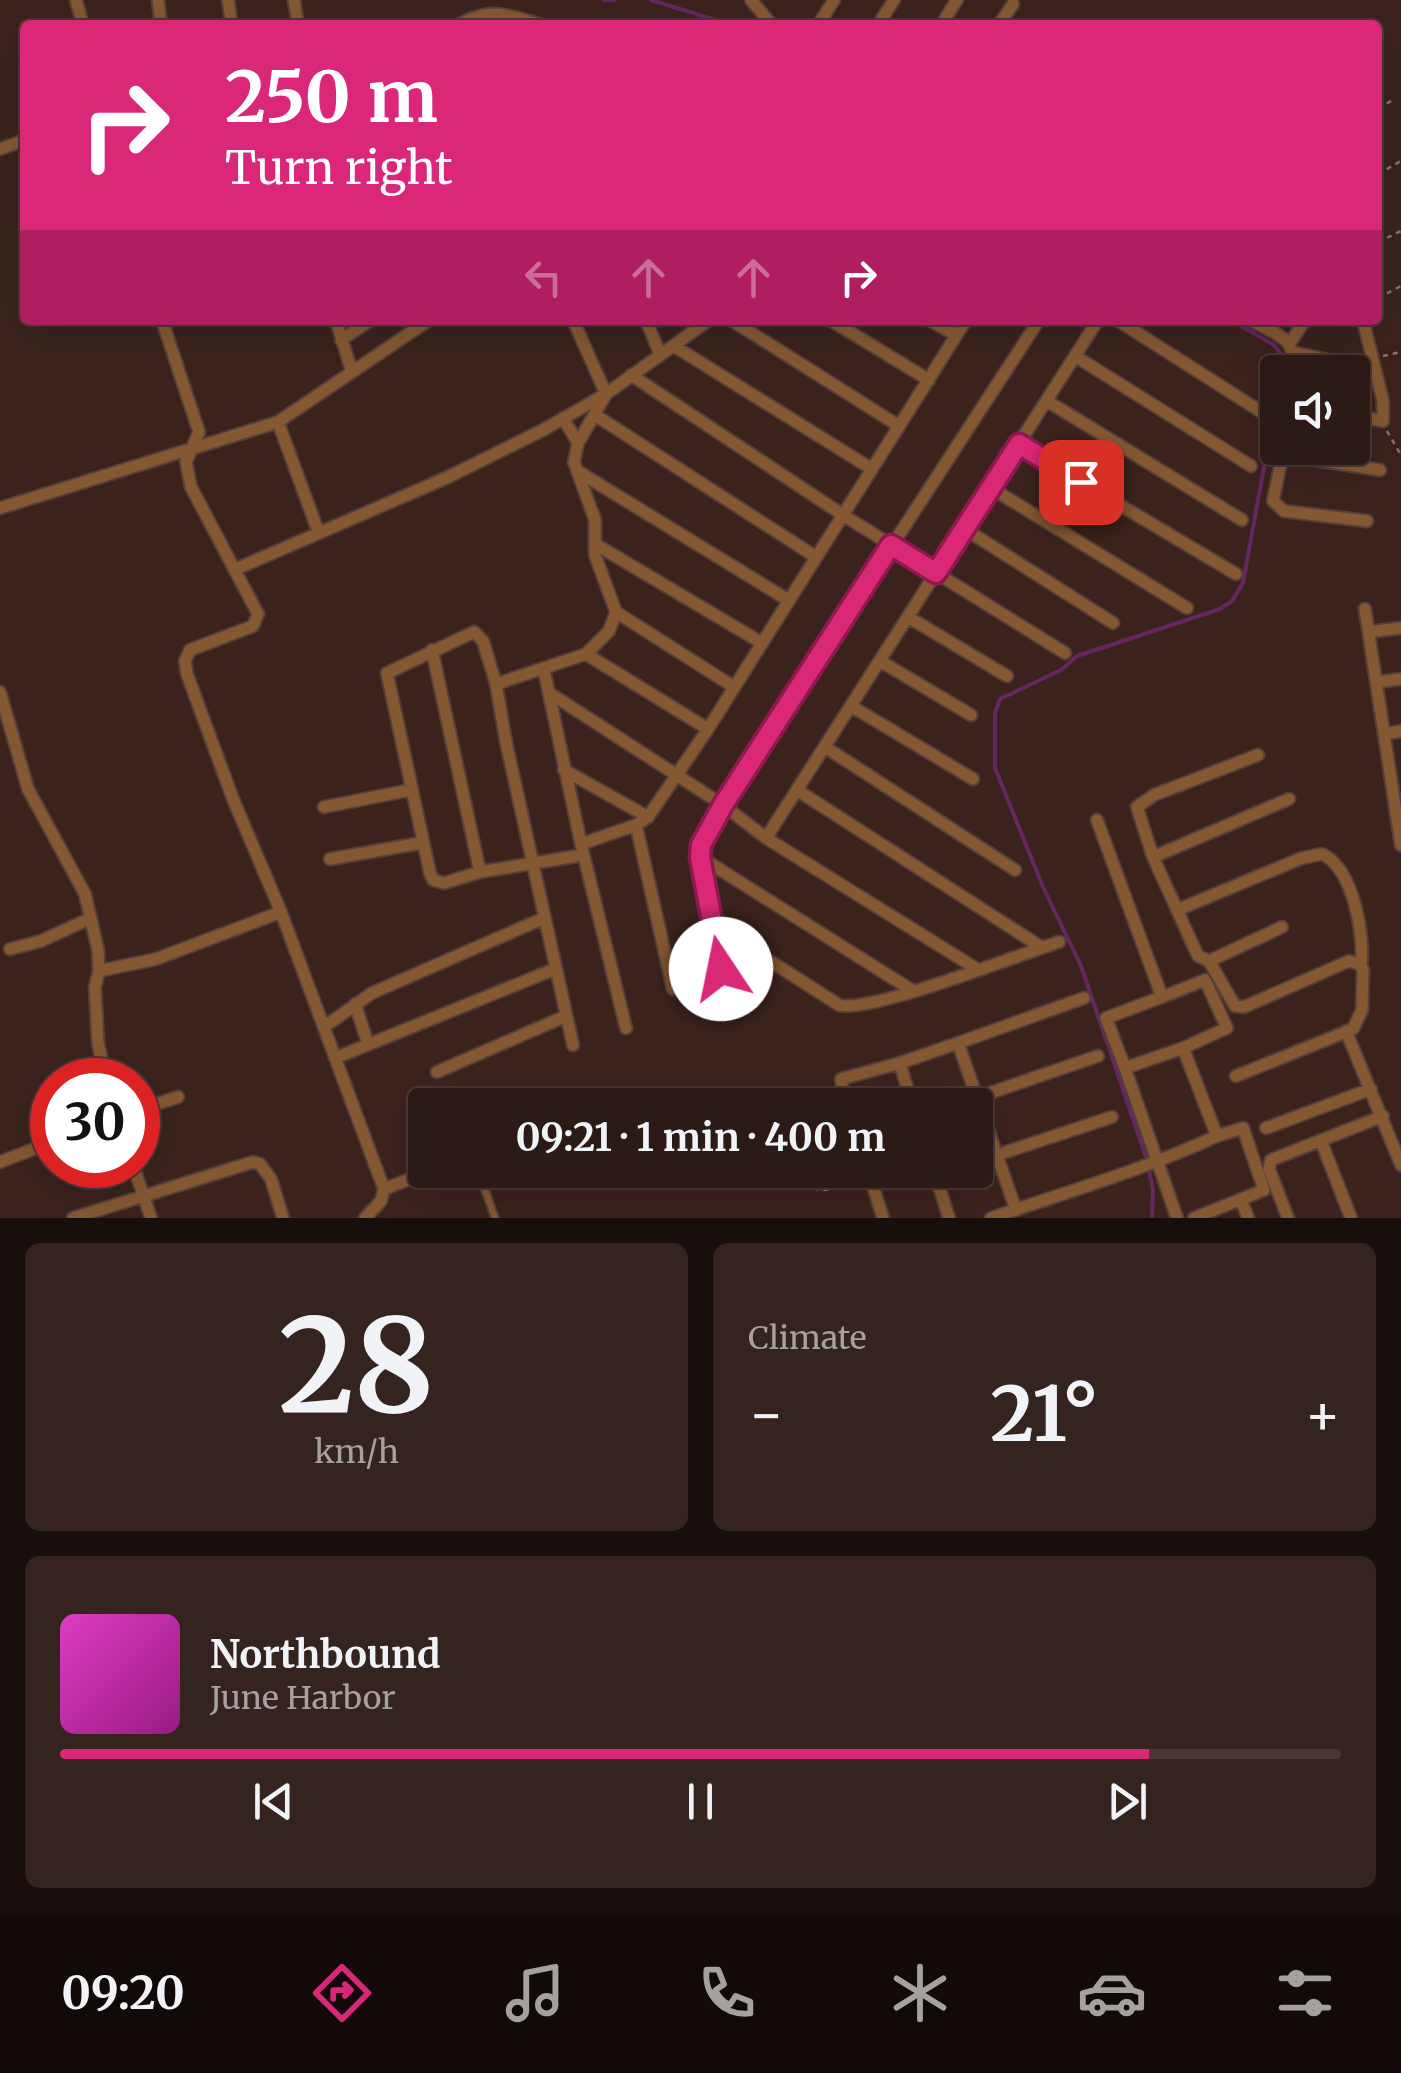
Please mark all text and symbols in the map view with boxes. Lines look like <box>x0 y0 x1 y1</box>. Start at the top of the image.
text: 250 m <box>225 53 438 141</box>
icon: right <box>60 60 190 190</box>
text: Turn right <box>225 140 453 196</box>
icon: left <box>516 250 571 305</box>
icon: ahead <box>621 250 676 305</box>
icon: ahead <box>726 250 781 305</box>
icon: right <box>831 250 886 305</box>
map controls <box>1260 355 1370 465</box>
button: sound <box>1260 355 1370 465</box>
pin <box>1039 440 1124 525</box>
icon: arrive <box>1054 455 1109 510</box>
position arrow <box>669 917 773 1021</box>
speed limit sign: 30 <box>30 1058 160 1188</box>
text: 09:21 · 1 min · 400 m <box>516 1114 885 1161</box>
text: 28 <box>278 1285 435 1448</box>
text: Climate <box>748 1318 866 1358</box>
text: 21° <box>990 1367 1099 1461</box>
text: − <box>748 1380 785 1449</box>
text: + <box>1304 1380 1341 1449</box>
text: km/h <box>314 1432 399 1472</box>
text: Northbound <box>210 1631 440 1678</box>
text: June Harbor <box>210 1678 396 1718</box>
icon: previous <box>246 1774 301 1829</box>
icon: pause <box>673 1774 728 1829</box>
icon: next <box>1100 1774 1155 1829</box>
icon: directions <box>307 1958 377 2028</box>
icon: music <box>500 1958 570 2028</box>
icon: phone <box>692 1958 762 2028</box>
icon: climate <box>885 1958 955 2028</box>
icon: car <box>1077 1958 1147 2028</box>
icon: filters <box>1270 1958 1340 2028</box>
text: 09:20 <box>61 1965 185 2021</box>

